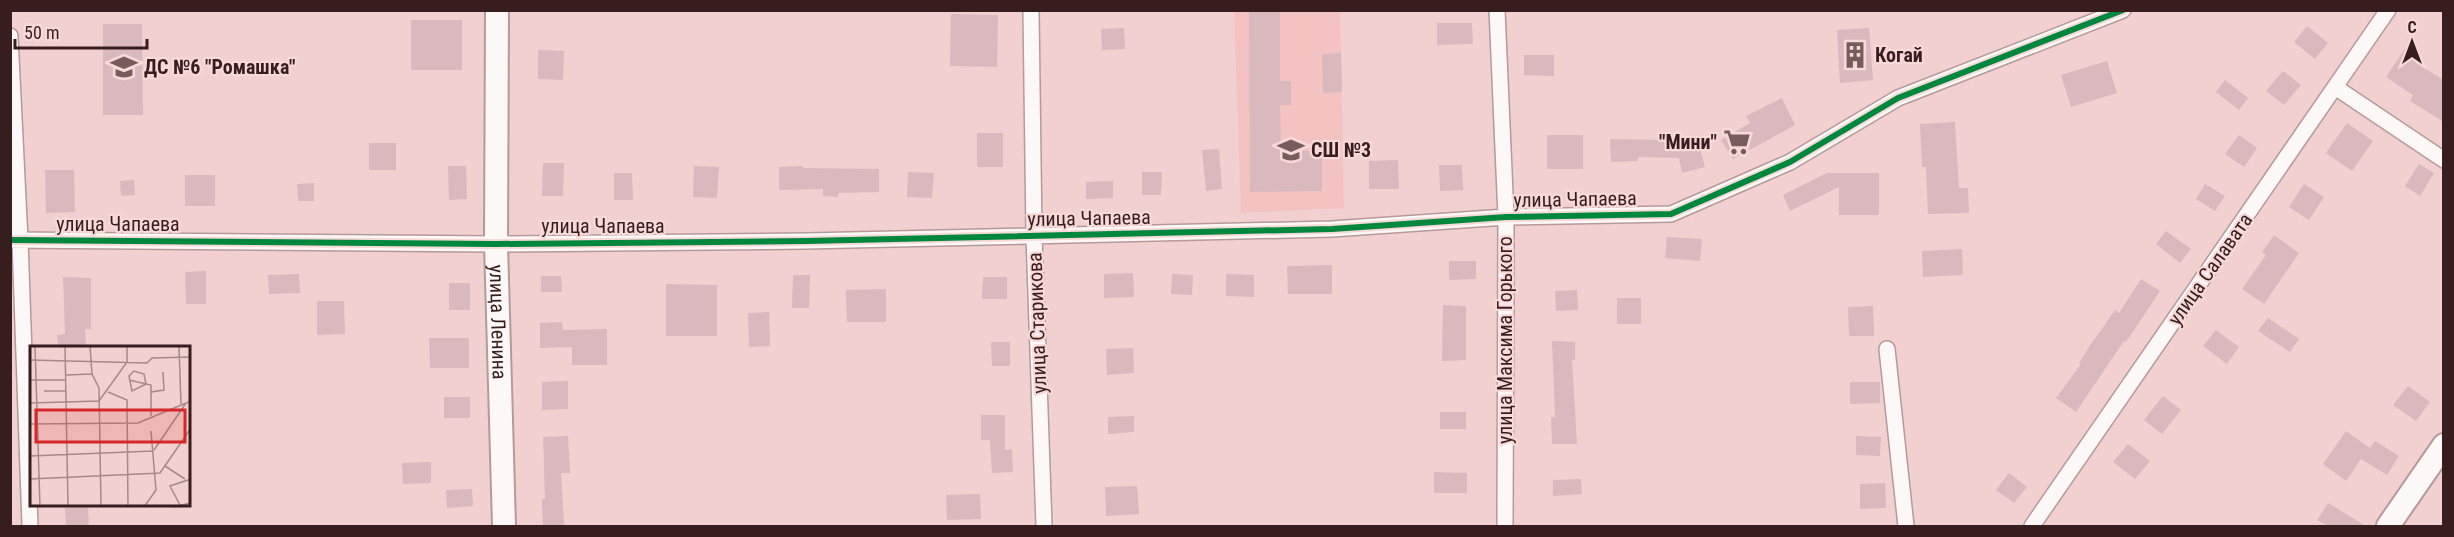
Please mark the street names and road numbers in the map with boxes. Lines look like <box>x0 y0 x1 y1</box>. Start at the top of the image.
street label: улица Чапаева <box>1513 186 1637 212</box>
street label: улица Чапаева <box>1027 205 1151 231</box>
street label: улица Салавата <box>2163 208 2257 330</box>
street label: улица Чапаева <box>56 212 180 236</box>
street label: улица Чапаева <box>541 214 665 238</box>
street label: улица Максима Горького <box>1493 236 1517 444</box>
street label: улица Старикова <box>1023 252 1051 394</box>
street label: улица Ленина <box>485 264 512 380</box>

